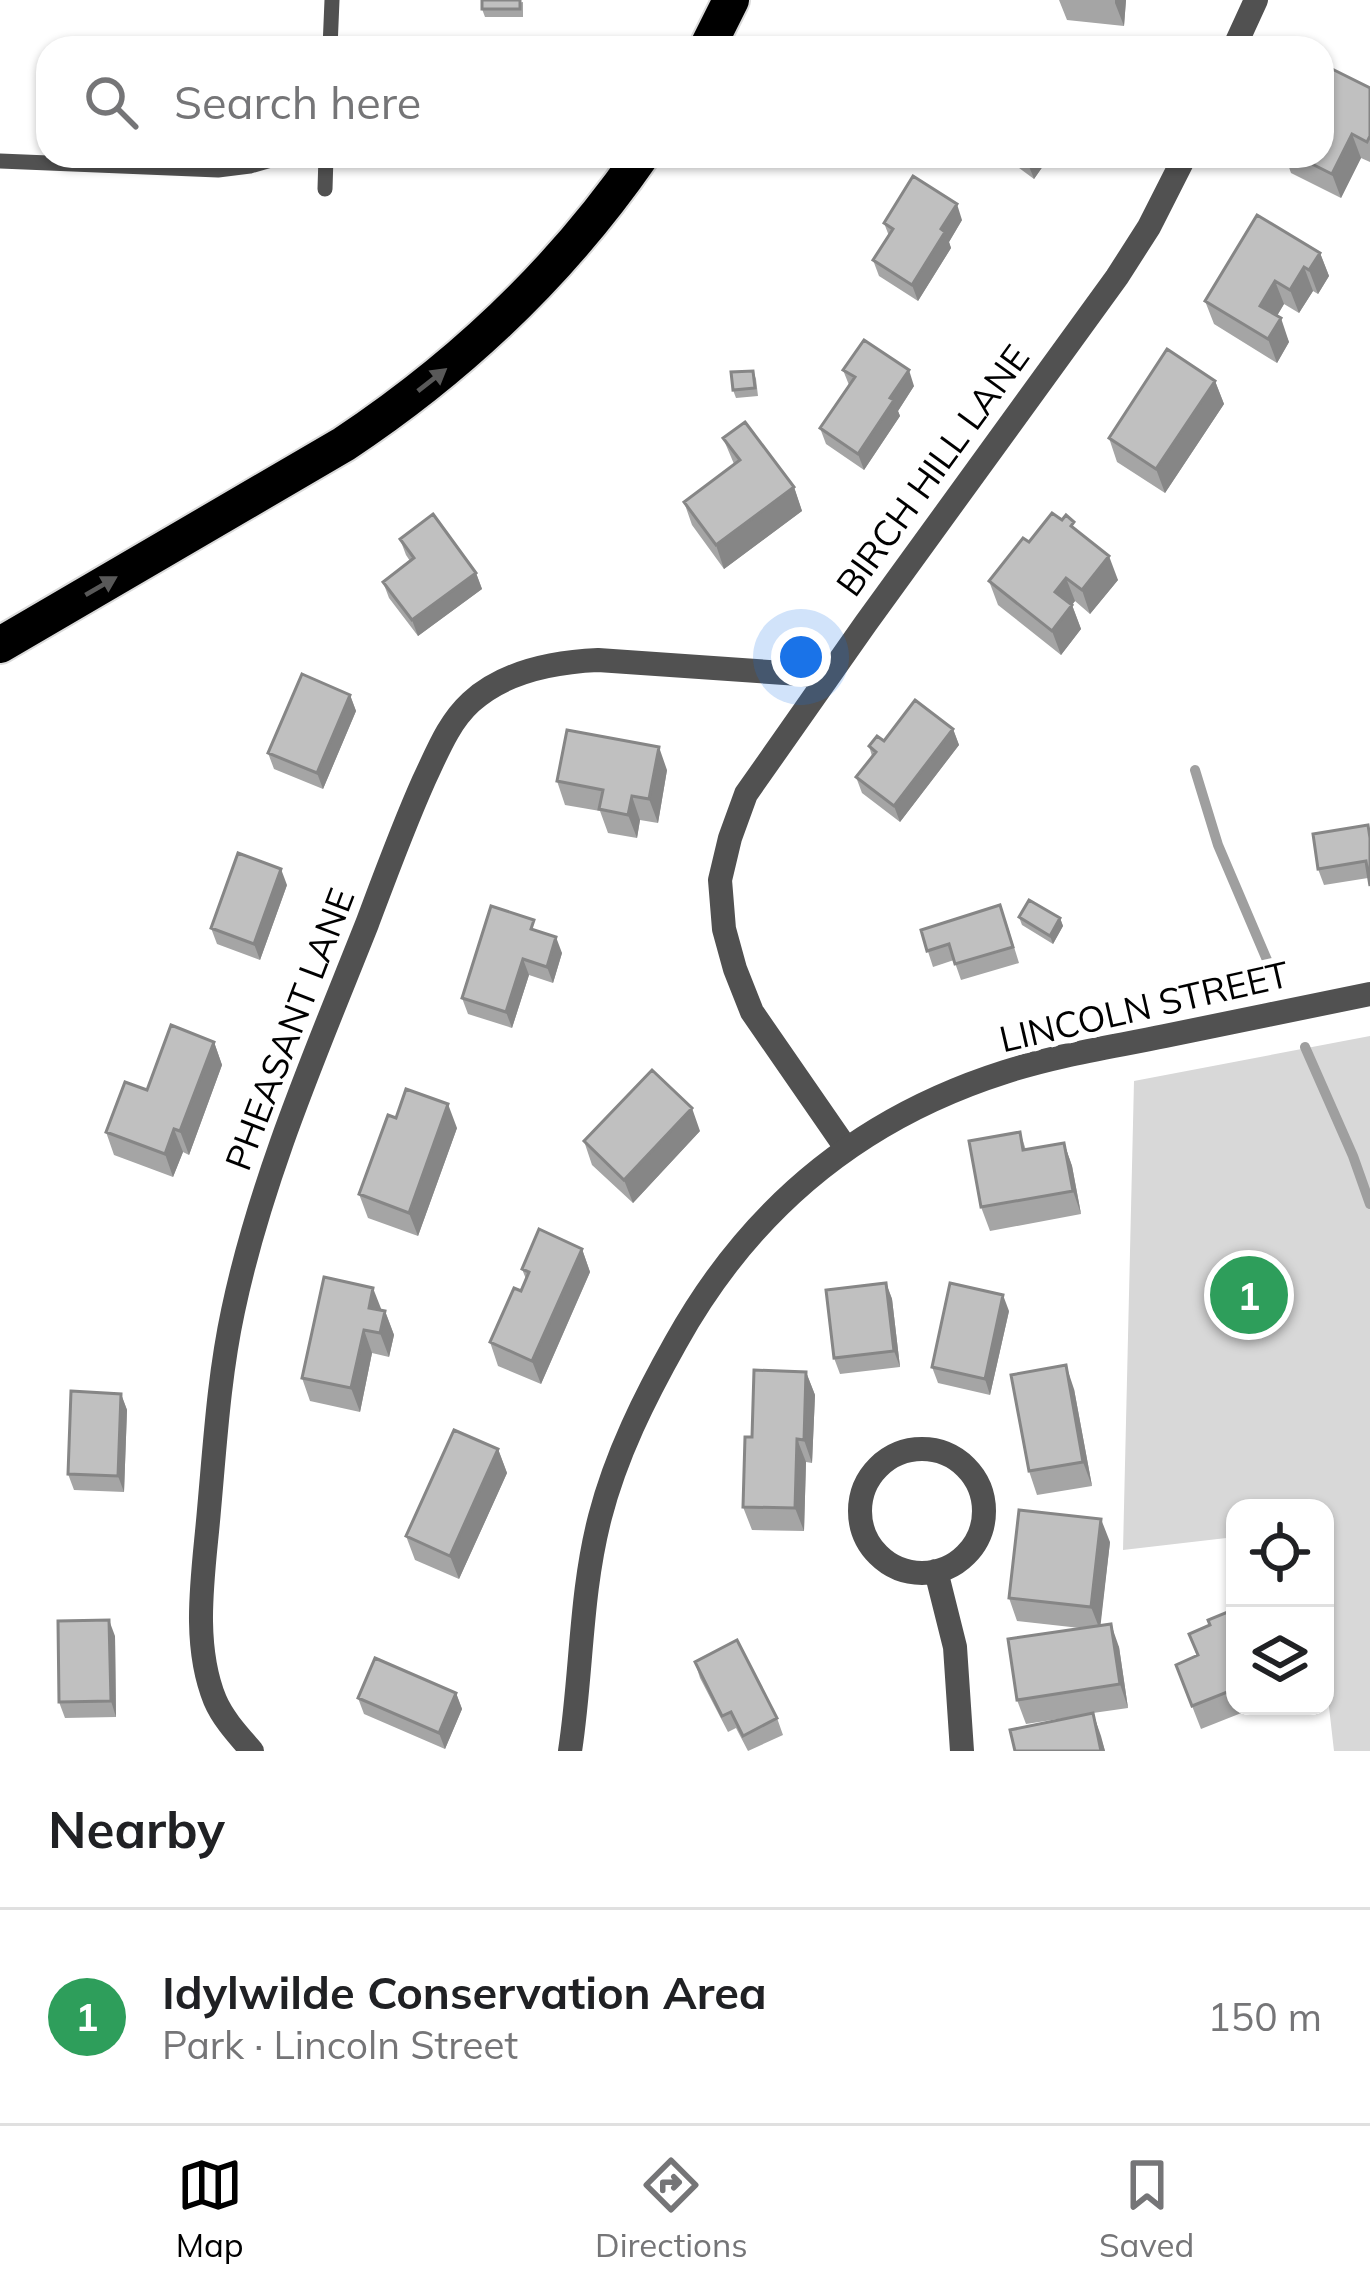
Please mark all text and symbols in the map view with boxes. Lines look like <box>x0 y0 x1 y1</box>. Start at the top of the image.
search box <box>36 36 1334 168</box>
icon: search <box>78 69 144 135</box>
text: Search here <box>174 74 421 130</box>
street label: BIRCH HILL LANE <box>826 336 1038 604</box>
one-way arrow <box>416 368 447 393</box>
one-way arrow <box>84 576 118 597</box>
your location <box>771 627 831 687</box>
street label: PHEASANT LANE <box>215 882 363 1176</box>
street label: LINCOLN STREET <box>995 951 1293 1061</box>
pin: 1 <box>1210 1250 1288 1340</box>
map controls <box>1226 1499 1334 1715</box>
button: locate <box>1226 1499 1334 1607</box>
button: layers <box>1226 1607 1334 1715</box>
text: Nearby <box>48 1797 225 1861</box>
text: Idylwilde Conservation Area <box>162 1964 767 2020</box>
text: 1 <box>75 1992 99 2041</box>
text: 150 m <box>1207 1992 1322 2041</box>
text: Park · Lincoln Street <box>162 2020 518 2069</box>
tab: Map <box>176 2152 244 2265</box>
tab: Directions <box>595 2152 748 2265</box>
tab: Saved <box>1099 2152 1194 2265</box>

